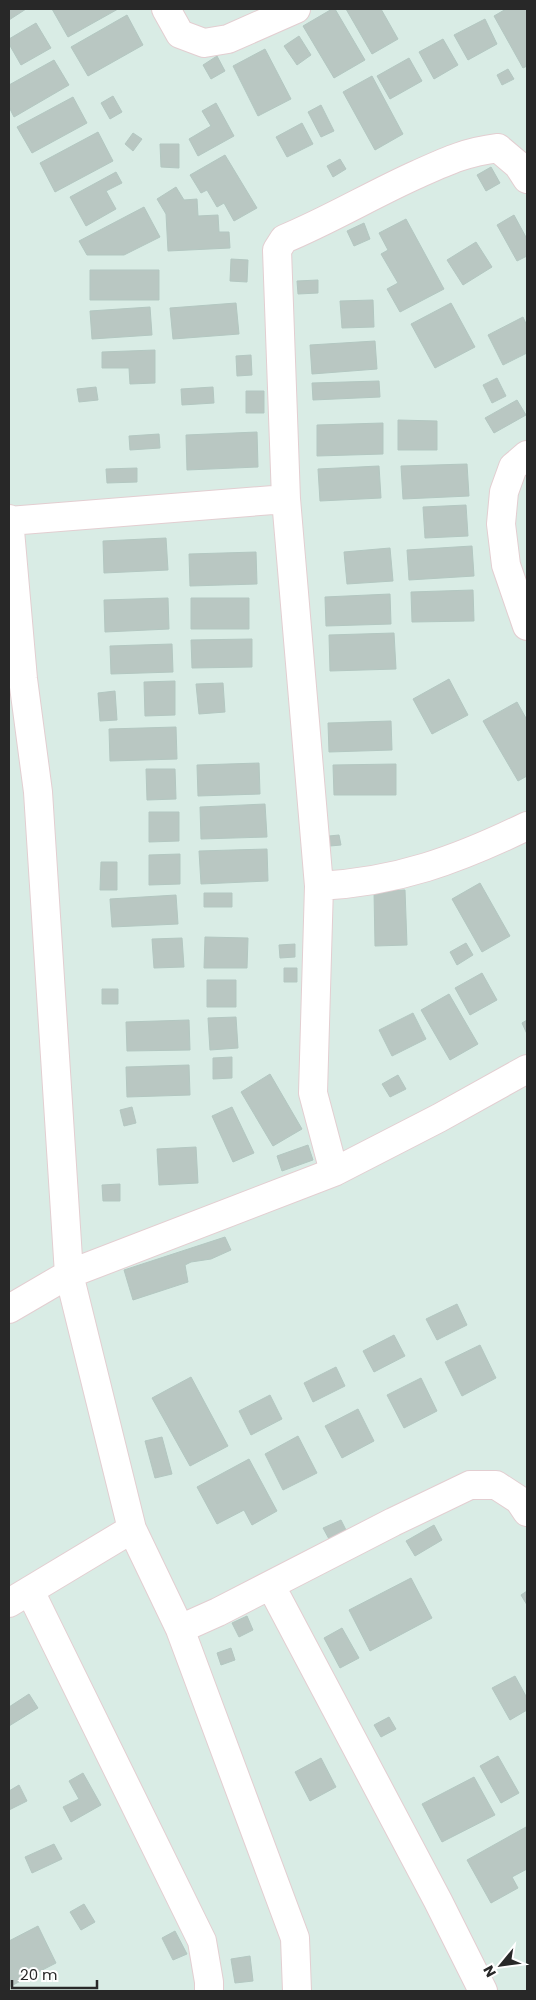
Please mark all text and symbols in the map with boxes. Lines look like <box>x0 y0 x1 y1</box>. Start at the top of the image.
north arrow <box>476 1940 526 1990</box>
scale bar <box>12 1958 98 1990</box>
text: N <box>478 1962 501 1981</box>
text: 20 m <box>20 1964 58 1985</box>

